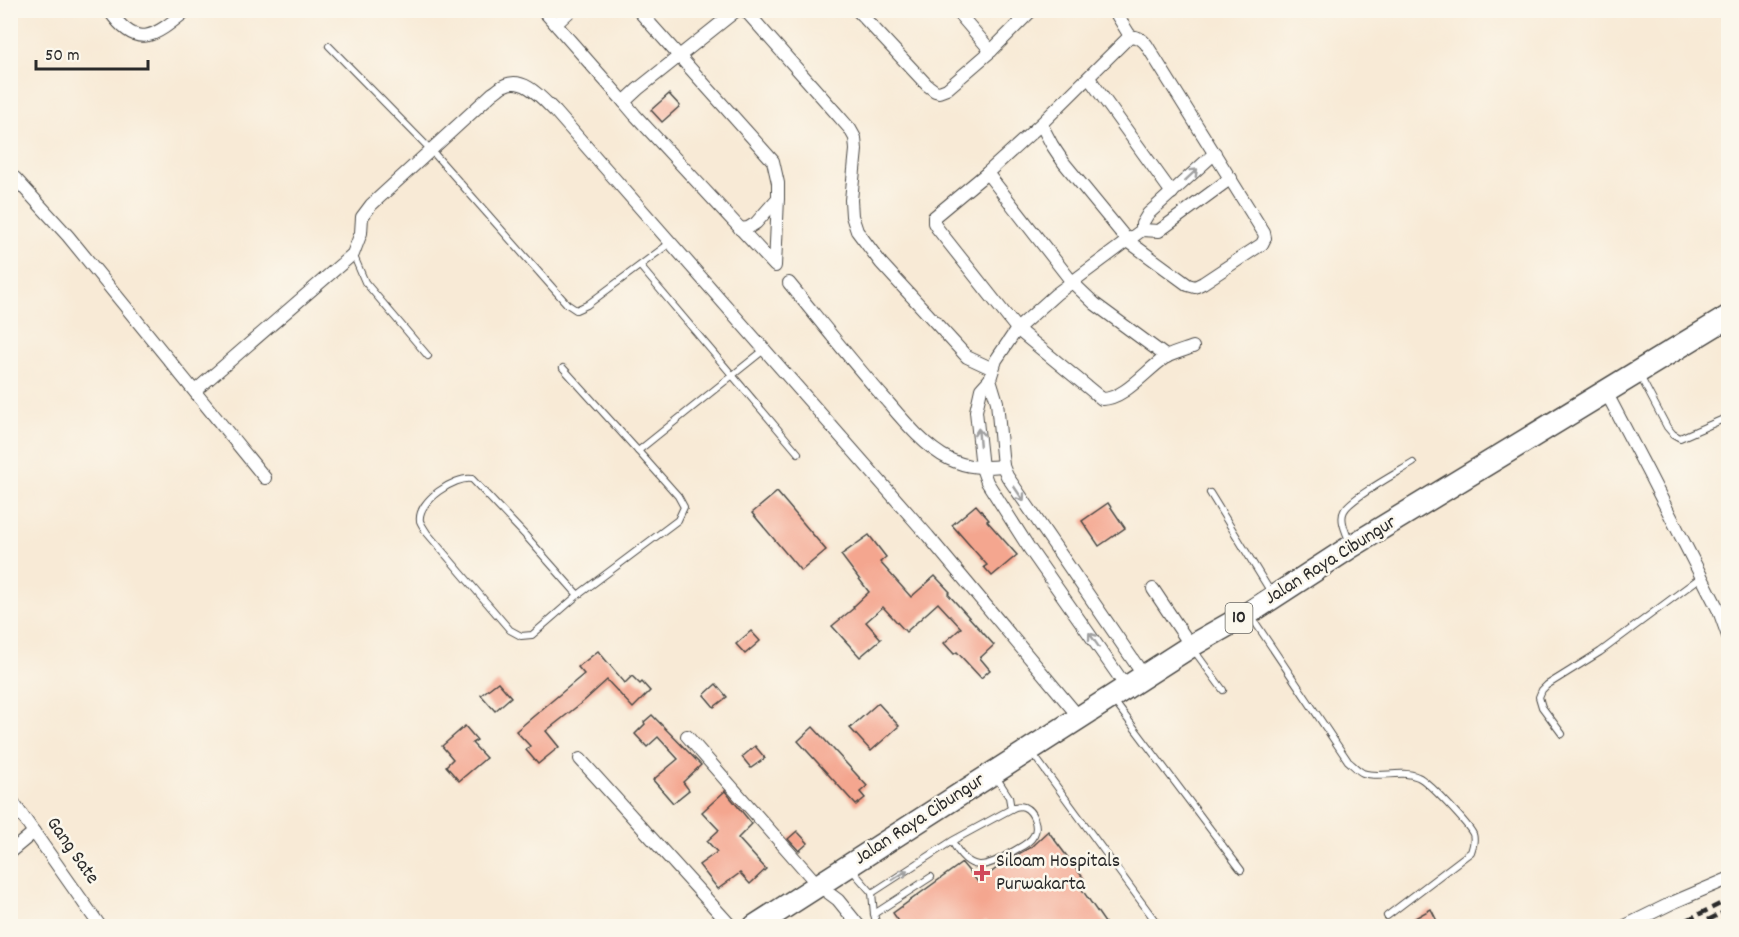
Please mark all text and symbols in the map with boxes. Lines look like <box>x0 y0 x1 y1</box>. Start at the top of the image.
scale bar <box>36 33 148 71</box>
text: 50 m <box>45 44 80 69</box>
one-way arrow <box>1183 168 1198 182</box>
one-way arrow <box>973 427 984 447</box>
one-way arrow <box>1013 486 1026 503</box>
street label: Jalan Raya Cibungur <box>1260 509 1403 613</box>
road number: 10 <box>1226 603 1252 633</box>
one-way arrow <box>1088 632 1100 648</box>
street label: Jalan Raya Cibungur <box>849 767 991 873</box>
street label: Gang Sate <box>39 812 106 890</box>
place label: Siloam Hospitals Purwakarta <box>996 848 1120 899</box>
marker: Siloam Hospitals Purwakarta <box>973 864 991 882</box>
one-way arrow <box>891 869 908 881</box>

